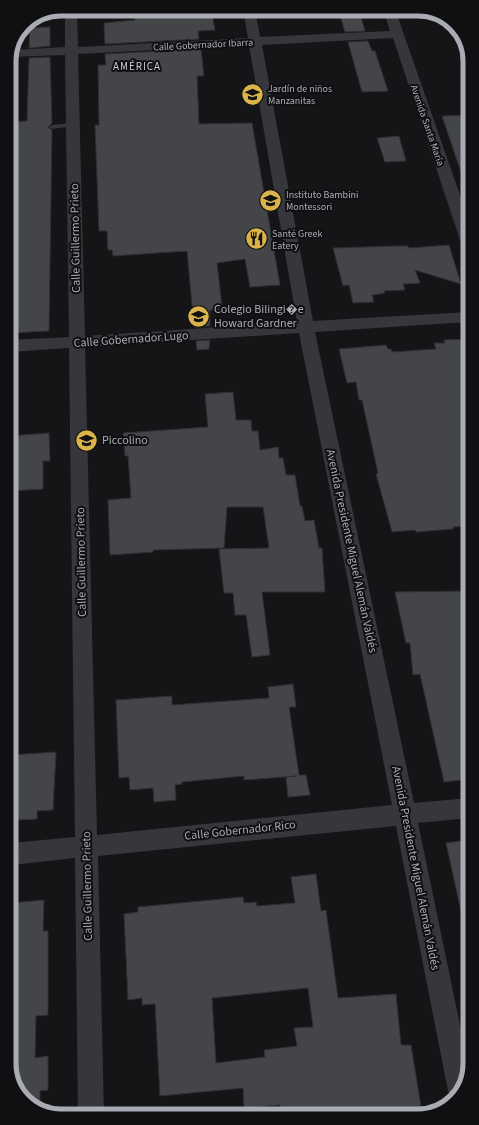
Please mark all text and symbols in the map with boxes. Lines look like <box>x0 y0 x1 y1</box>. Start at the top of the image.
street label: Calle Gobernador Ibarra <box>153 35 253 55</box>
district label: AMÉRICA <box>113 59 161 74</box>
school or university icon: Jardín de niños Manzanitas <box>240 81 266 107</box>
place label: Jardín de niños Manzanitas <box>268 82 332 108</box>
street label: Avenida Santa María <box>407 83 447 168</box>
street label: Calle Guillermo Prieto <box>66 183 85 293</box>
school or university icon: Instituto Bambini Montessori <box>258 187 284 213</box>
place label: Instituto Bambini Montessori <box>286 188 359 214</box>
restaurant icon: Santé Greek Eatery <box>243 226 269 252</box>
place label: Santé Greek Eatery <box>272 227 323 253</box>
place label: Colegio Bilingi�e Howard Gardner <box>214 301 304 332</box>
school or university icon: Colegio Bilingi�e Howard Gardner <box>186 303 212 329</box>
street label: Calle Gobernador Lugo <box>73 327 189 352</box>
school or university icon: Piccolino <box>74 427 100 453</box>
place label: Piccolino <box>102 432 148 449</box>
street label: Avenida Presidente Miguel Alemán Valdés <box>322 448 381 654</box>
street label: Calle Guillermo Prieto <box>72 507 91 617</box>
street label: Avenida Presidente Miguel Alemán Valdés <box>387 765 444 972</box>
street label: Calle Gobernador Rico <box>184 816 297 845</box>
street label: Calle Guillermo Prieto <box>78 831 97 941</box>

